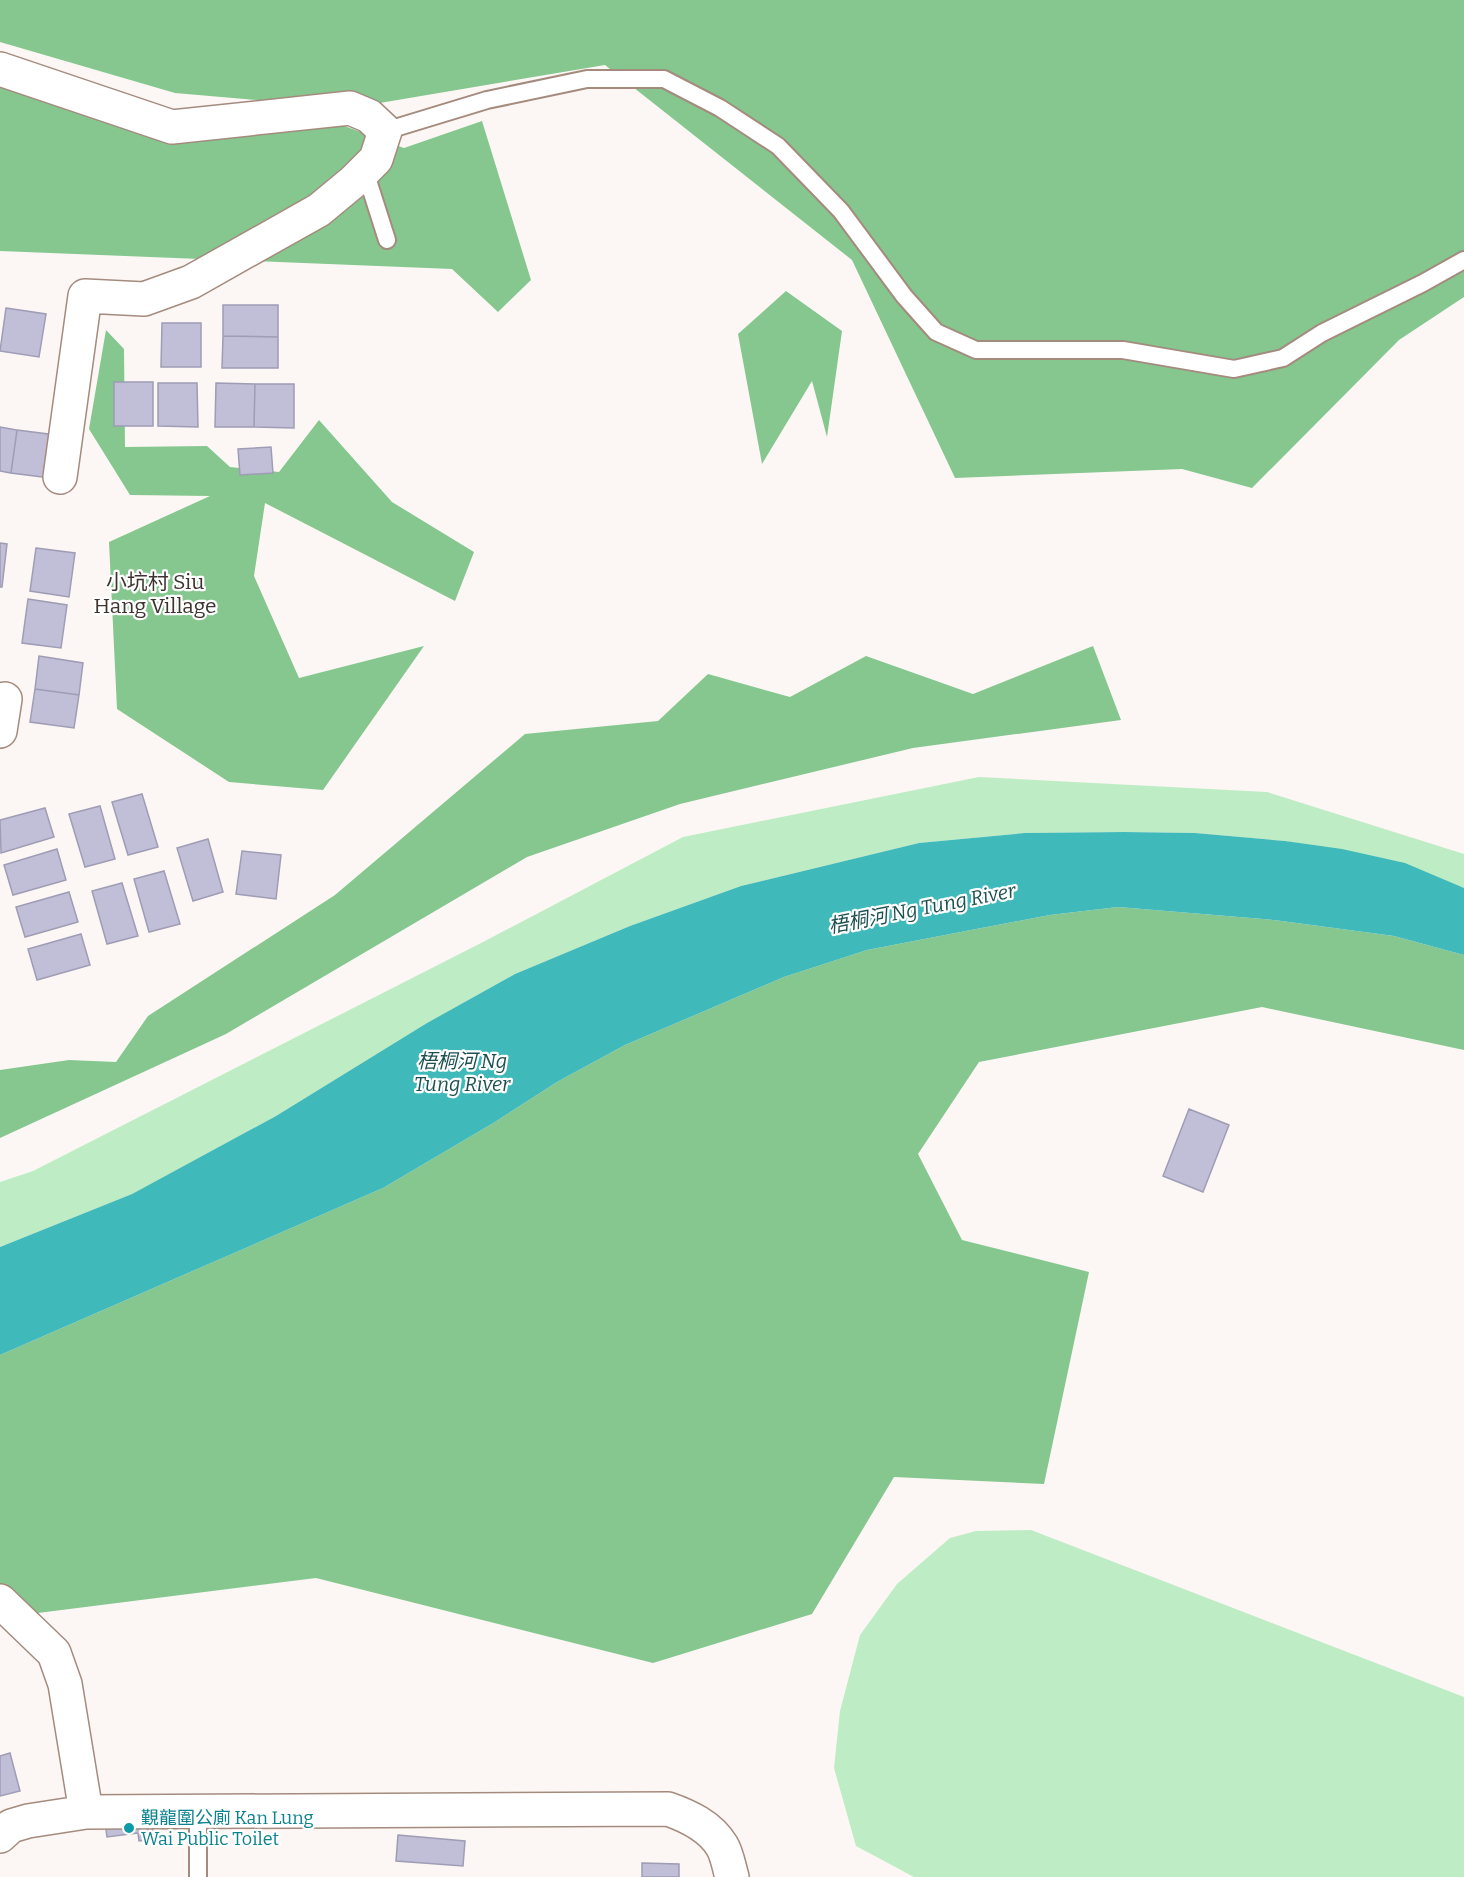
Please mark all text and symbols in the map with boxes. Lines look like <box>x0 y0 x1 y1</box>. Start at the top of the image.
district label: 小坑村 Siu Hang Village <box>93 569 217 619</box>
water label: 梧桐河 Ng Tung River <box>826 878 1019 938</box>
water label: 梧桐河 Ng Tung River <box>414 1049 511 1096</box>
place label: 覲龍圍公廁 Kan Lung Wai Public Toilet <box>141 1807 314 1850</box>
marker: 覲龍圍公廁 Kan Lung Wai Public Toilet <box>122 1821 136 1835</box>

